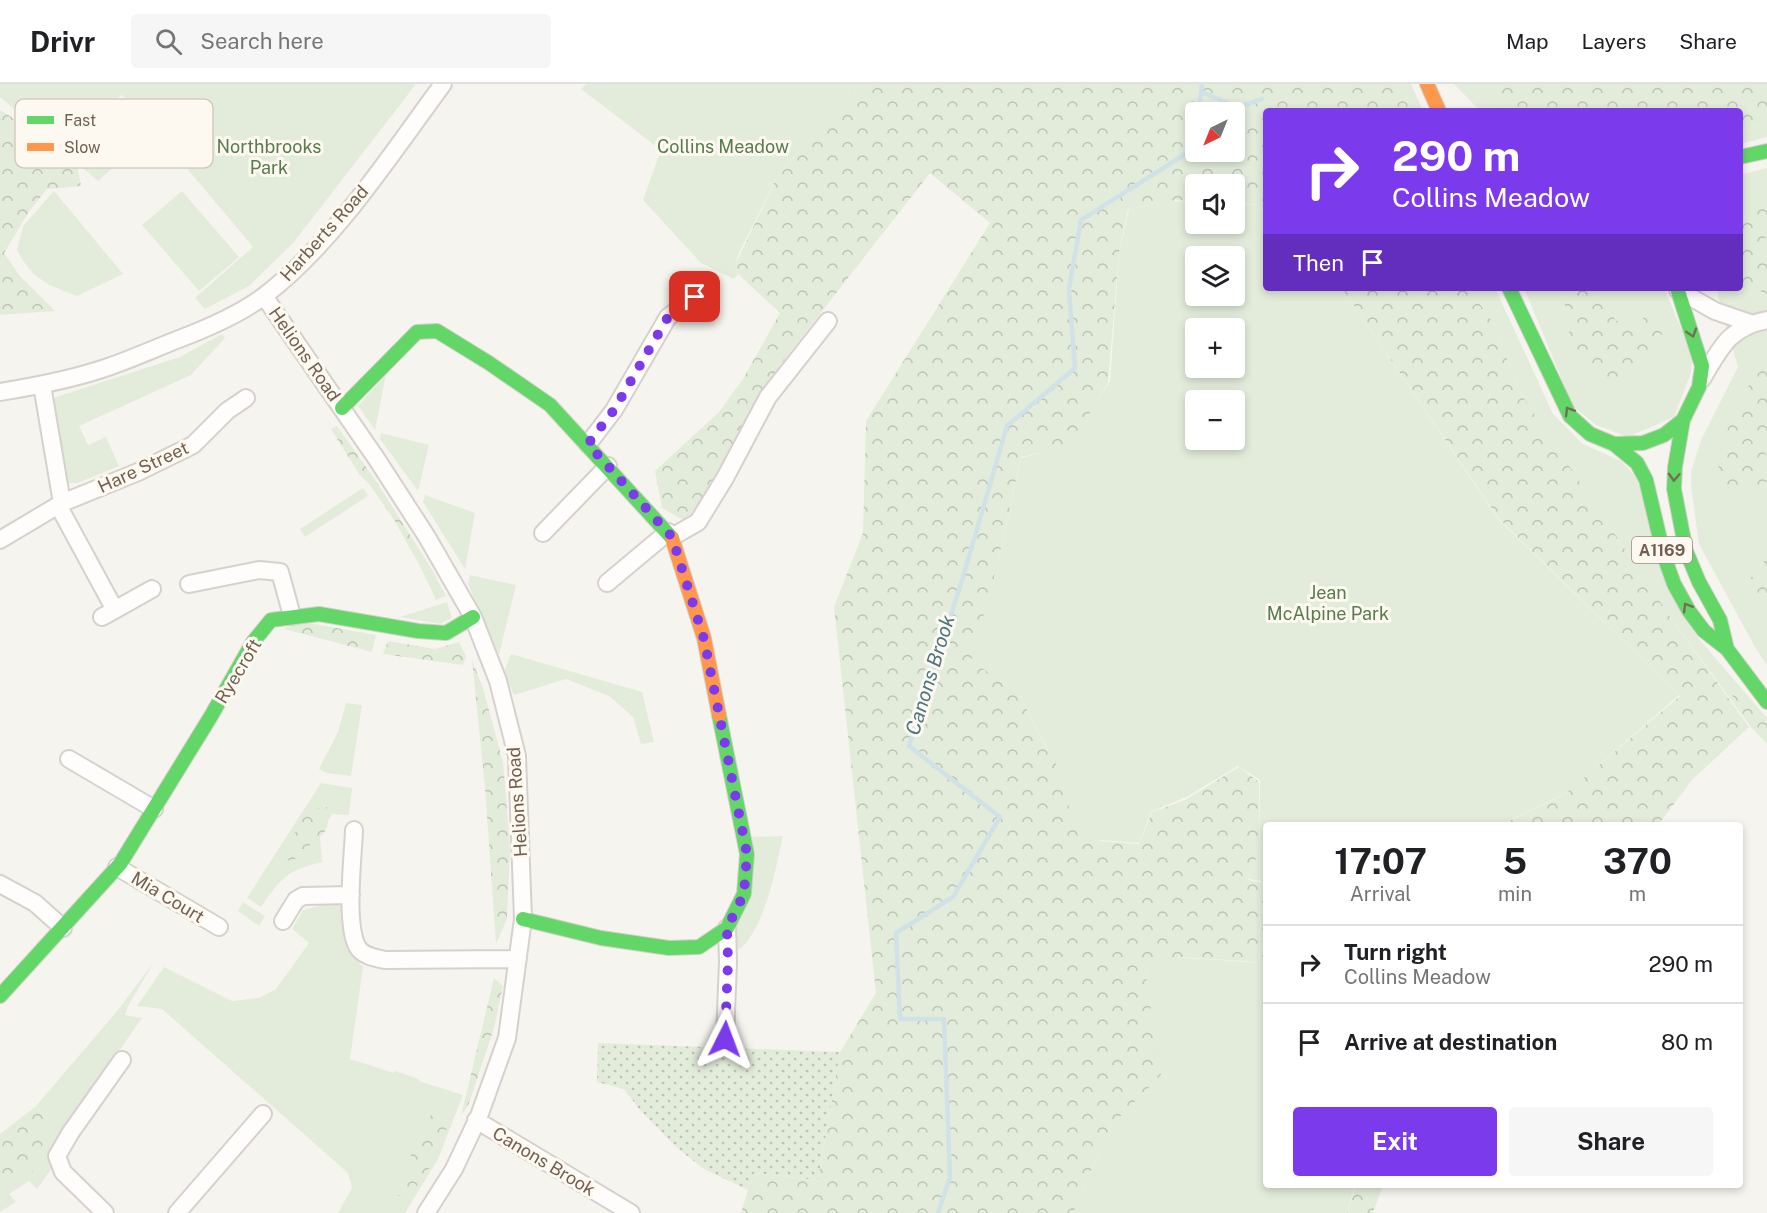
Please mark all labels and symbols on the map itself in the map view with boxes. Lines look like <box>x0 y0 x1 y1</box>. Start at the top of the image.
legend <box>15 99 213 168</box>
north arrow <box>1185 102 1245 162</box>
text: Fast <box>64 111 96 130</box>
park label: Northbrooks Park <box>217 136 321 178</box>
park label: Collins Meadow <box>657 136 789 157</box>
text: Slow <box>64 138 101 157</box>
street label: Harberts Road <box>276 181 372 285</box>
pin <box>669 271 720 322</box>
street label: Helions Road <box>265 303 345 405</box>
one-way arrow <box>1685 327 1697 338</box>
one-way arrow <box>1564 407 1576 417</box>
street label: Hare Street <box>94 437 192 497</box>
one-way arrow <box>1668 473 1681 482</box>
road number: A1169 <box>1632 537 1692 563</box>
park label: Jean McAlpine Park <box>1267 582 1389 624</box>
one-way arrow <box>1683 603 1695 613</box>
water label: Canons Brook <box>900 612 960 738</box>
street label: Ryecroft <box>211 635 265 707</box>
street label: Helions Road <box>503 746 531 858</box>
street label: Mia Court <box>128 867 208 927</box>
position arrow <box>693 1007 757 1071</box>
street label: Canons Brook <box>489 1122 599 1200</box>

